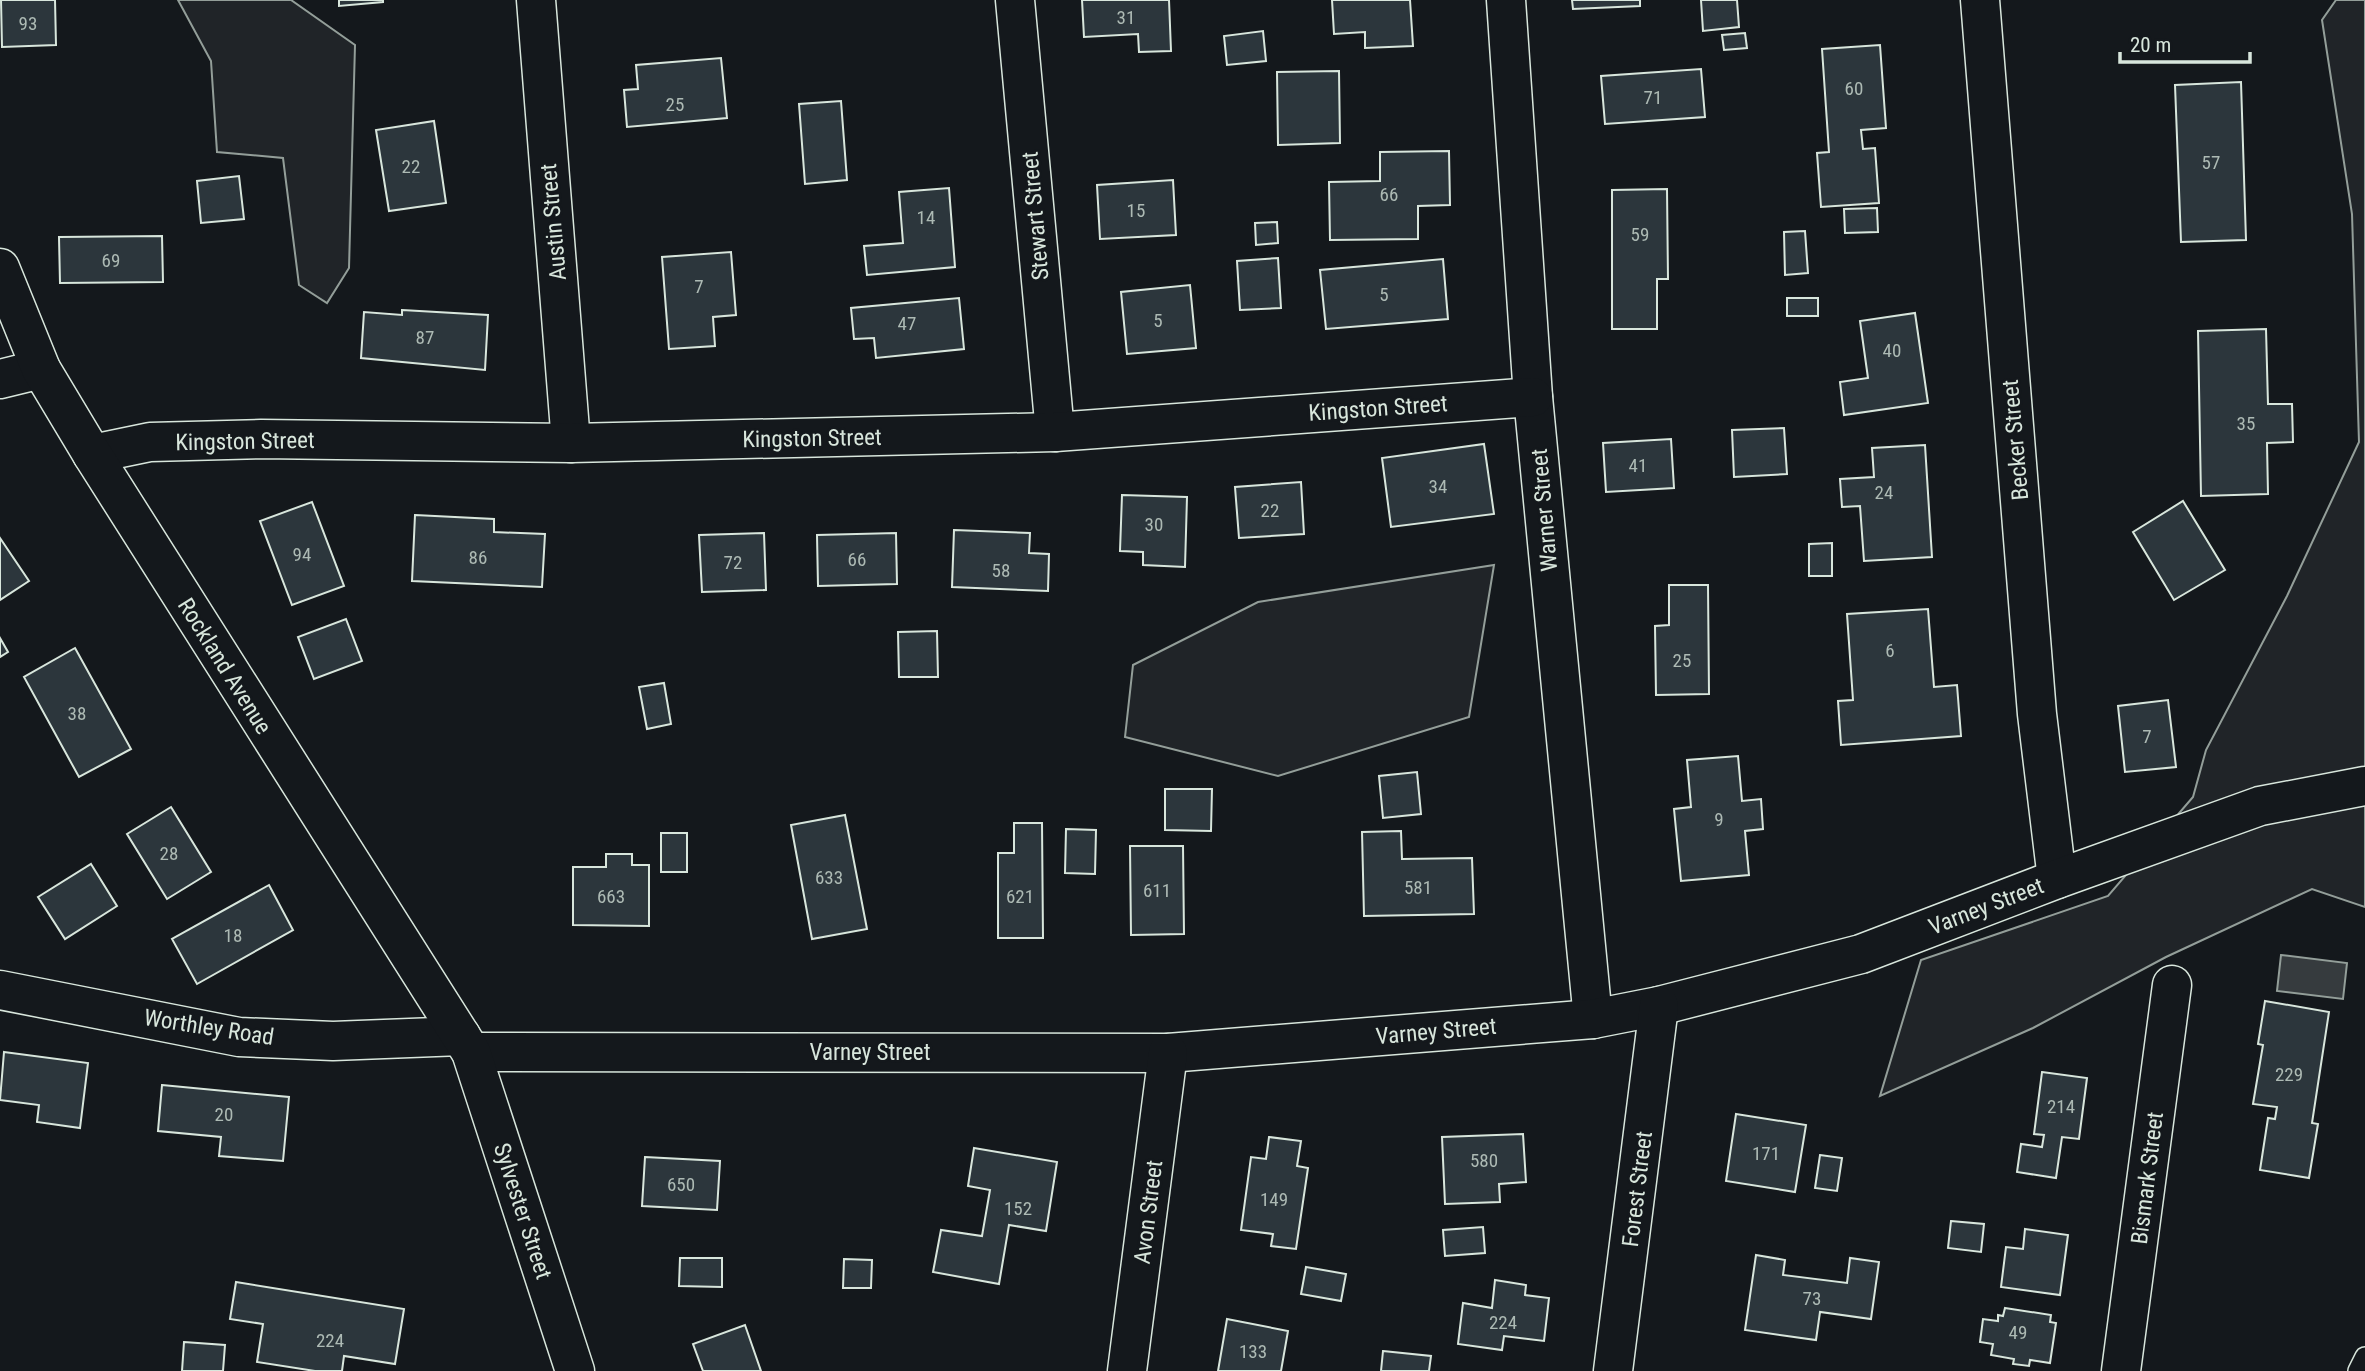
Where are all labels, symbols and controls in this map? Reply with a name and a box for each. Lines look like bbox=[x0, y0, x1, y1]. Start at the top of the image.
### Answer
house number: 31 bbox=[1117, 6, 1135, 29]
house number: 93 bbox=[19, 12, 37, 35]
scale bar bbox=[2120, 21, 2250, 65]
text: 20 m bbox=[2130, 33, 2171, 57]
house number: 60 bbox=[1845, 77, 1863, 100]
house number: 71 bbox=[1644, 86, 1662, 109]
house number: 25 bbox=[666, 93, 684, 116]
street label: Stewart Street bbox=[1016, 151, 1055, 281]
house number: 57 bbox=[2202, 151, 2220, 174]
house number: 22 bbox=[402, 155, 420, 178]
street label: Austin Street bbox=[535, 162, 572, 281]
house number: 66 bbox=[1380, 183, 1398, 206]
house number: 15 bbox=[1127, 199, 1145, 222]
house number: 14 bbox=[917, 206, 935, 229]
house number: 59 bbox=[1631, 223, 1649, 246]
house number: 69 bbox=[102, 249, 120, 272]
house number: 7 bbox=[694, 275, 704, 298]
house number: 5 bbox=[1379, 283, 1389, 306]
house number: 5 bbox=[1153, 309, 1163, 332]
house number: 47 bbox=[898, 312, 916, 335]
house number: 87 bbox=[416, 326, 434, 349]
house number: 40 bbox=[1883, 339, 1901, 362]
street label: Becker Street bbox=[1997, 378, 2034, 501]
street label: Kingston Street bbox=[1308, 390, 1448, 427]
house number: 35 bbox=[2237, 412, 2255, 435]
street label: Kingston Street bbox=[742, 424, 882, 453]
street label: Kingston Street bbox=[175, 427, 315, 456]
street label: Warner Street bbox=[1526, 447, 1563, 573]
house number: 41 bbox=[1629, 454, 1647, 477]
house number: 34 bbox=[1429, 475, 1447, 498]
house number: 24 bbox=[1875, 481, 1893, 504]
house number: 22 bbox=[1261, 499, 1279, 522]
house number: 30 bbox=[1145, 513, 1163, 536]
house number: 94 bbox=[293, 543, 311, 566]
house number: 86 bbox=[469, 546, 487, 569]
house number: 66 bbox=[848, 548, 866, 571]
house number: 72 bbox=[724, 551, 742, 574]
house number: 58 bbox=[992, 559, 1010, 582]
street label: Rockland Avenue bbox=[172, 593, 277, 739]
house number: 6 bbox=[1885, 639, 1895, 662]
house number: 25 bbox=[1673, 649, 1691, 672]
house number: 38 bbox=[68, 702, 86, 725]
house number: 7 bbox=[2142, 725, 2152, 748]
house number: 9 bbox=[1714, 808, 1724, 831]
house number: 28 bbox=[160, 842, 178, 865]
house number: 633 bbox=[815, 866, 843, 889]
street label: Varney Street bbox=[1925, 872, 2047, 941]
house number: 581 bbox=[1404, 876, 1432, 899]
house number: 611 bbox=[1143, 879, 1171, 902]
house number: 663 bbox=[597, 885, 625, 908]
house number: 621 bbox=[1006, 885, 1034, 908]
house number: 18 bbox=[224, 924, 242, 947]
street label: Worthley Road bbox=[142, 1004, 276, 1051]
street label: Varney Street bbox=[1375, 1013, 1497, 1050]
street label: Varney Street bbox=[810, 1039, 930, 1066]
house number: 229 bbox=[2275, 1063, 2303, 1086]
house number: 214 bbox=[2047, 1095, 2075, 1118]
house number: 20 bbox=[215, 1103, 233, 1126]
street label: Bismark Street bbox=[2126, 1110, 2169, 1246]
street label: Forest Street bbox=[1617, 1130, 1658, 1248]
street label: Sylvester Street bbox=[488, 1140, 557, 1283]
house number: 171 bbox=[1752, 1142, 1780, 1165]
house number: 580 bbox=[1470, 1149, 1498, 1172]
street label: Avon Street bbox=[1129, 1159, 1168, 1265]
house number: 650 bbox=[667, 1173, 695, 1196]
house number: 149 bbox=[1260, 1188, 1288, 1211]
house number: 152 bbox=[1004, 1197, 1032, 1220]
house number: 73 bbox=[1803, 1287, 1821, 1310]
house number: 224 bbox=[1489, 1311, 1517, 1334]
house number: 49 bbox=[2009, 1321, 2027, 1344]
house number: 224 bbox=[316, 1329, 344, 1352]
house number: 133 bbox=[1239, 1340, 1267, 1363]

